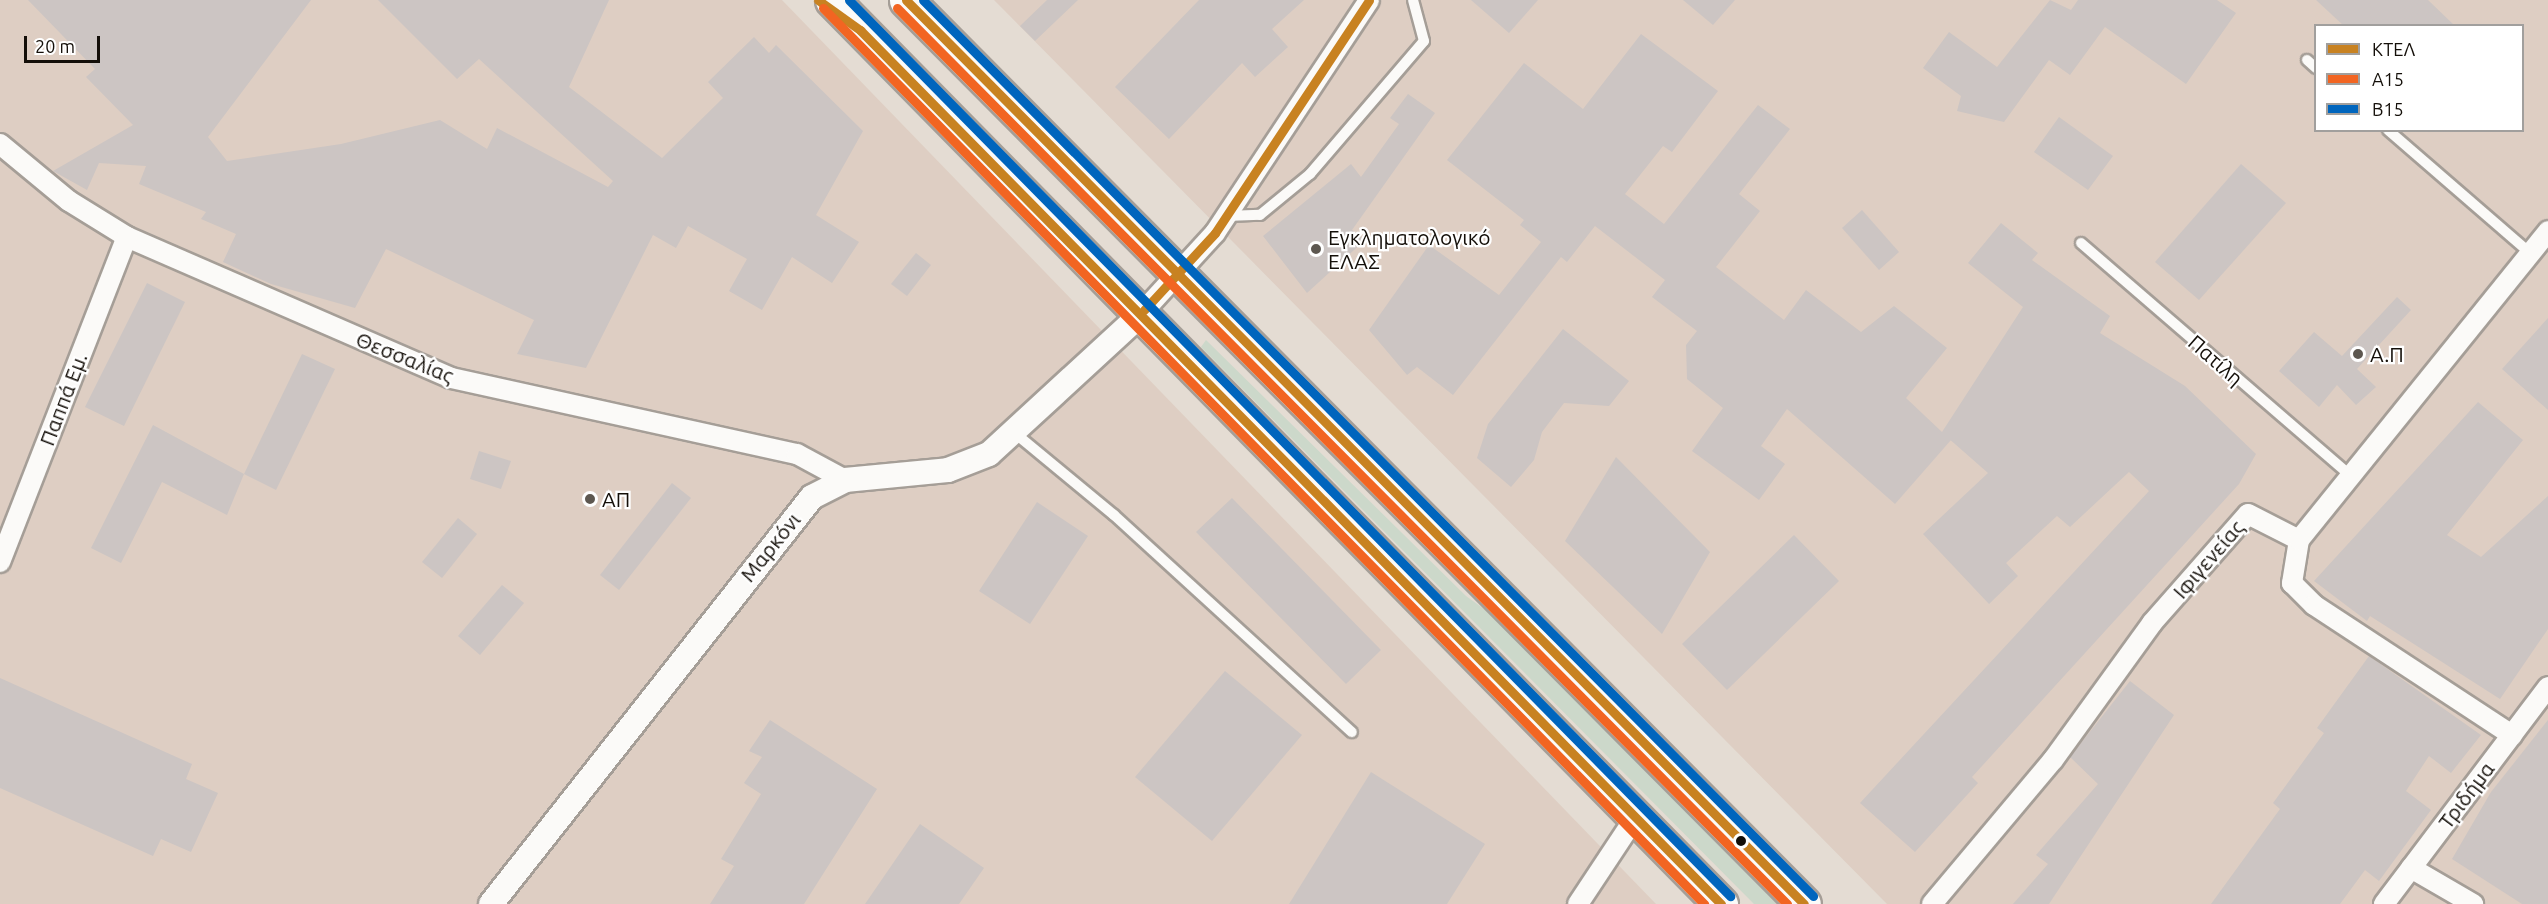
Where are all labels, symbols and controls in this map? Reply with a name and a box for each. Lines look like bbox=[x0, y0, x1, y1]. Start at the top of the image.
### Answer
scale bar bbox=[27, 24, 104, 62]
legend bbox=[2314, 24, 2524, 132]
text: 20 m bbox=[35, 36, 75, 56]
text: ΚΤΕΛ bbox=[2372, 39, 2415, 59]
text: Α15 bbox=[2372, 69, 2404, 89]
text: Β15 bbox=[2372, 99, 2404, 119]
place label: Εγκληματολογικό ΕΛΑΣ bbox=[1328, 224, 1490, 274]
marker: Εγκληματολογικό ΕΛΑΣ bbox=[1309, 242, 1323, 256]
street label: Θεσσαλίας bbox=[352, 326, 458, 388]
street label: Πατίλη bbox=[2183, 329, 2249, 391]
place label: Α.Π bbox=[2370, 341, 2404, 367]
marker: Α.Π bbox=[2351, 347, 2365, 361]
street label: Παππά Εμ. bbox=[34, 349, 92, 449]
place label: ΑΠ bbox=[602, 486, 630, 512]
marker: ΑΠ bbox=[583, 492, 597, 506]
street label: Μαρκόνι bbox=[735, 507, 805, 587]
street label: Ιφιγενείας bbox=[2167, 515, 2249, 603]
street label: Τριδήμα bbox=[2433, 757, 2499, 833]
unlabelled marker bbox=[1735, 835, 1747, 847]

